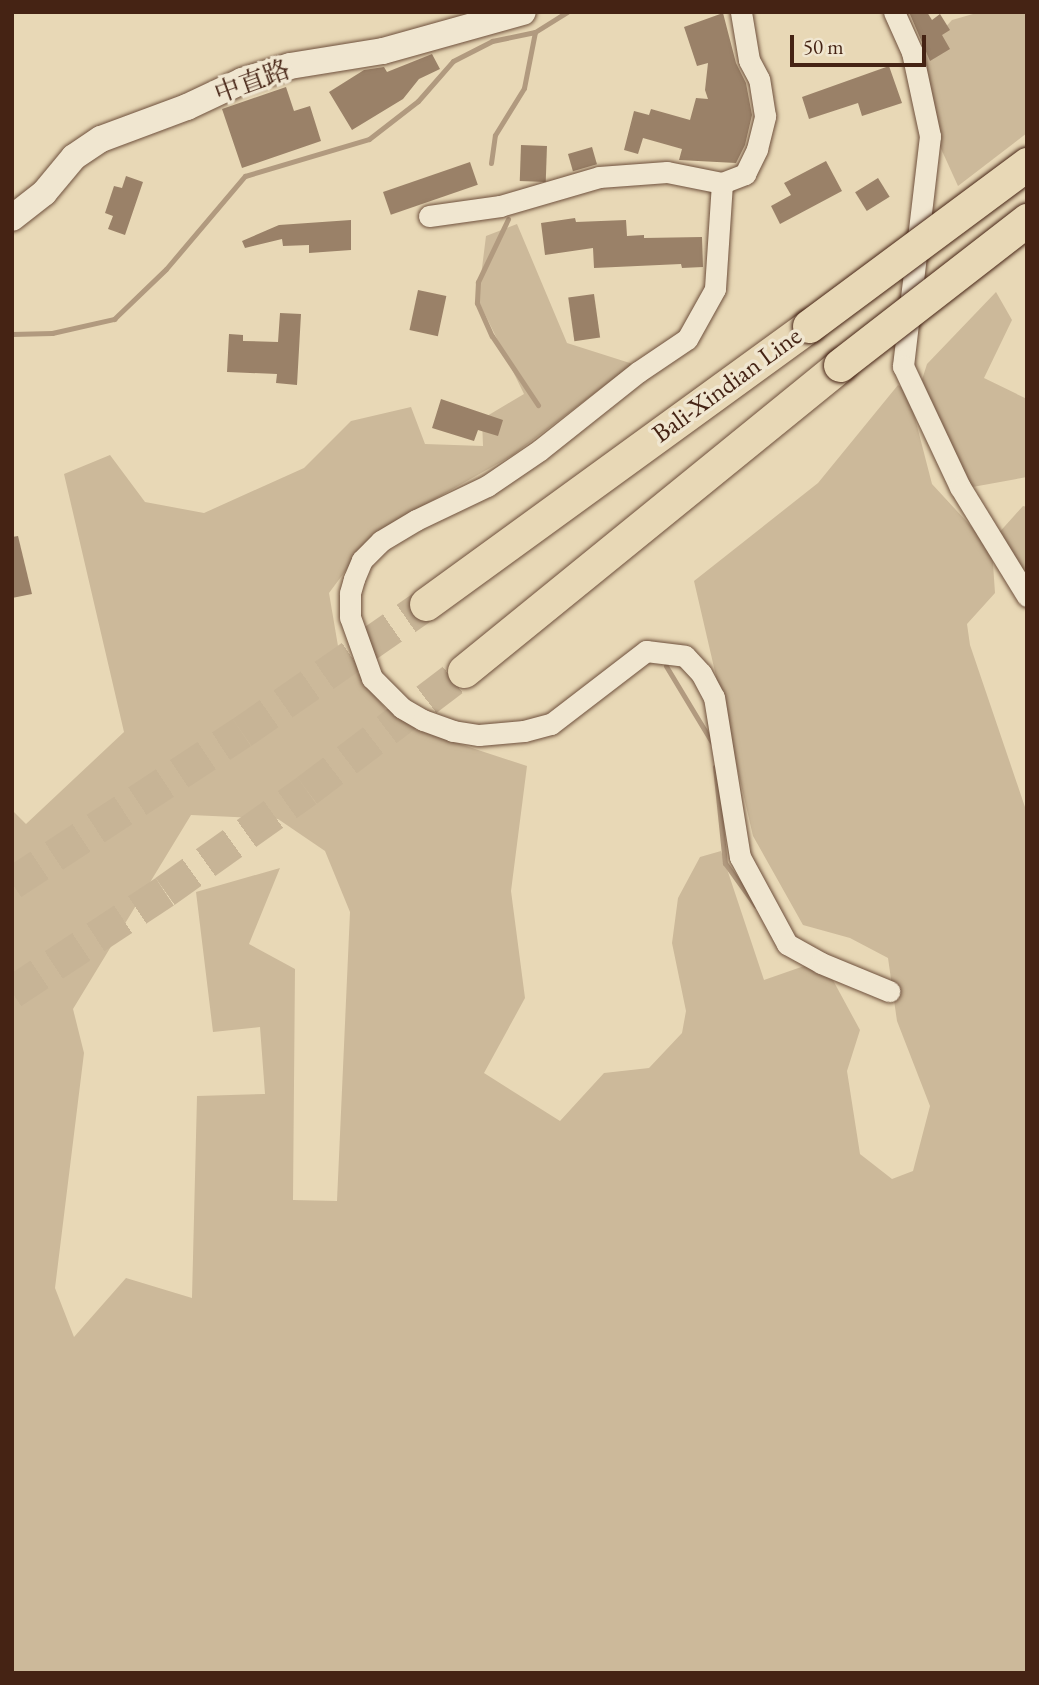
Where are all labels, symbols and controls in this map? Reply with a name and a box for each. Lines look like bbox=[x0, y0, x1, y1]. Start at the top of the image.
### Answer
scale bar bbox=[794, 21, 930, 65]
text: 50 m bbox=[803, 33, 844, 60]
street label: 中直路 bbox=[210, 54, 294, 110]
street label: Bali-Xindian Line bbox=[646, 320, 808, 450]

